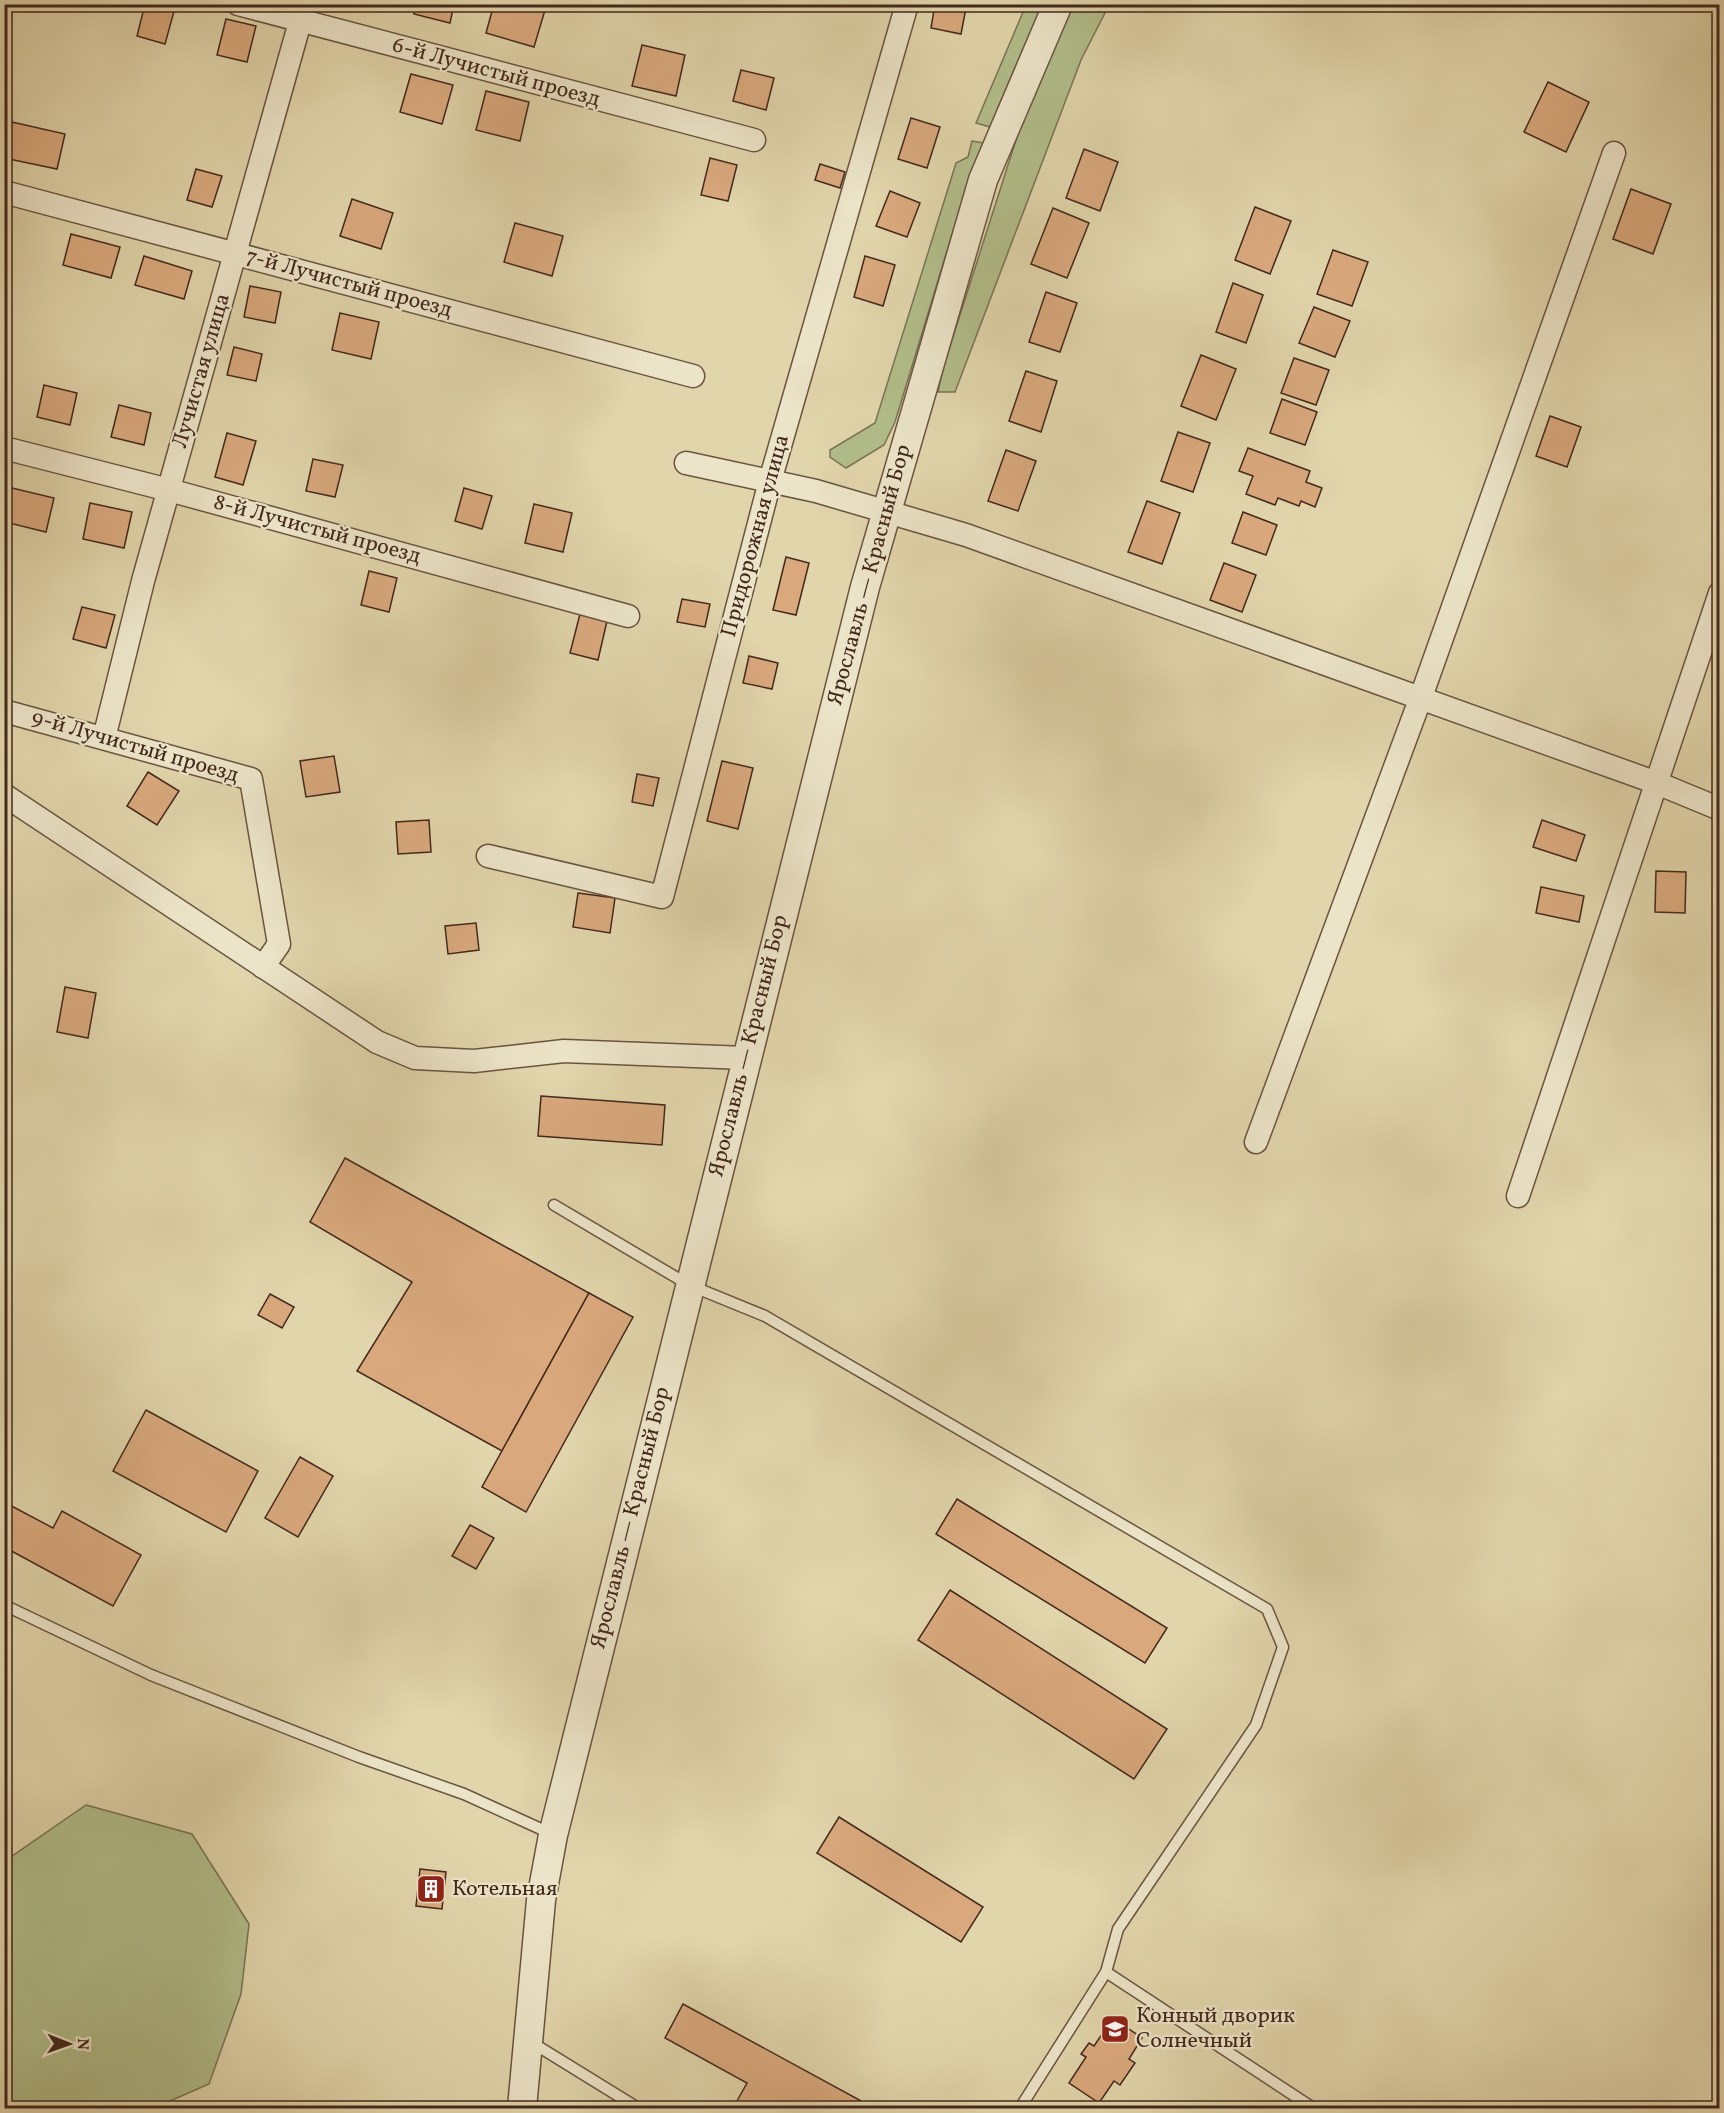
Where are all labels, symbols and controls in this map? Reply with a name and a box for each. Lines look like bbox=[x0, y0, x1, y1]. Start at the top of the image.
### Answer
street label: 6-й Лучистый проезд bbox=[389, 30, 604, 116]
street label: 7-й Лучистый проезд bbox=[243, 242, 456, 327]
street label: Лучистая улица bbox=[165, 290, 239, 452]
street label: Придорожная улица bbox=[714, 431, 798, 641]
street label: Ярославль — Красный Бор bbox=[820, 441, 920, 709]
street label: 8-й Лучистый проезд bbox=[210, 487, 425, 573]
street label: 9-й Лучистый проезд bbox=[28, 703, 243, 792]
street label: Ярославль — Красный Бор bbox=[701, 912, 797, 1180]
street label: Ярославль — Красный Бор bbox=[583, 1384, 679, 1652]
building icon: Котельная bbox=[415, 1873, 447, 1905]
place label: Котельная bbox=[452, 1874, 558, 1905]
place label: Конный дворик Солнечный bbox=[1136, 2001, 1295, 2057]
school or university icon: Конный дворик Солнечный bbox=[1099, 2013, 1131, 2045]
north arrow bbox=[39, 2014, 99, 2074]
text: N bbox=[71, 2038, 93, 2051]

